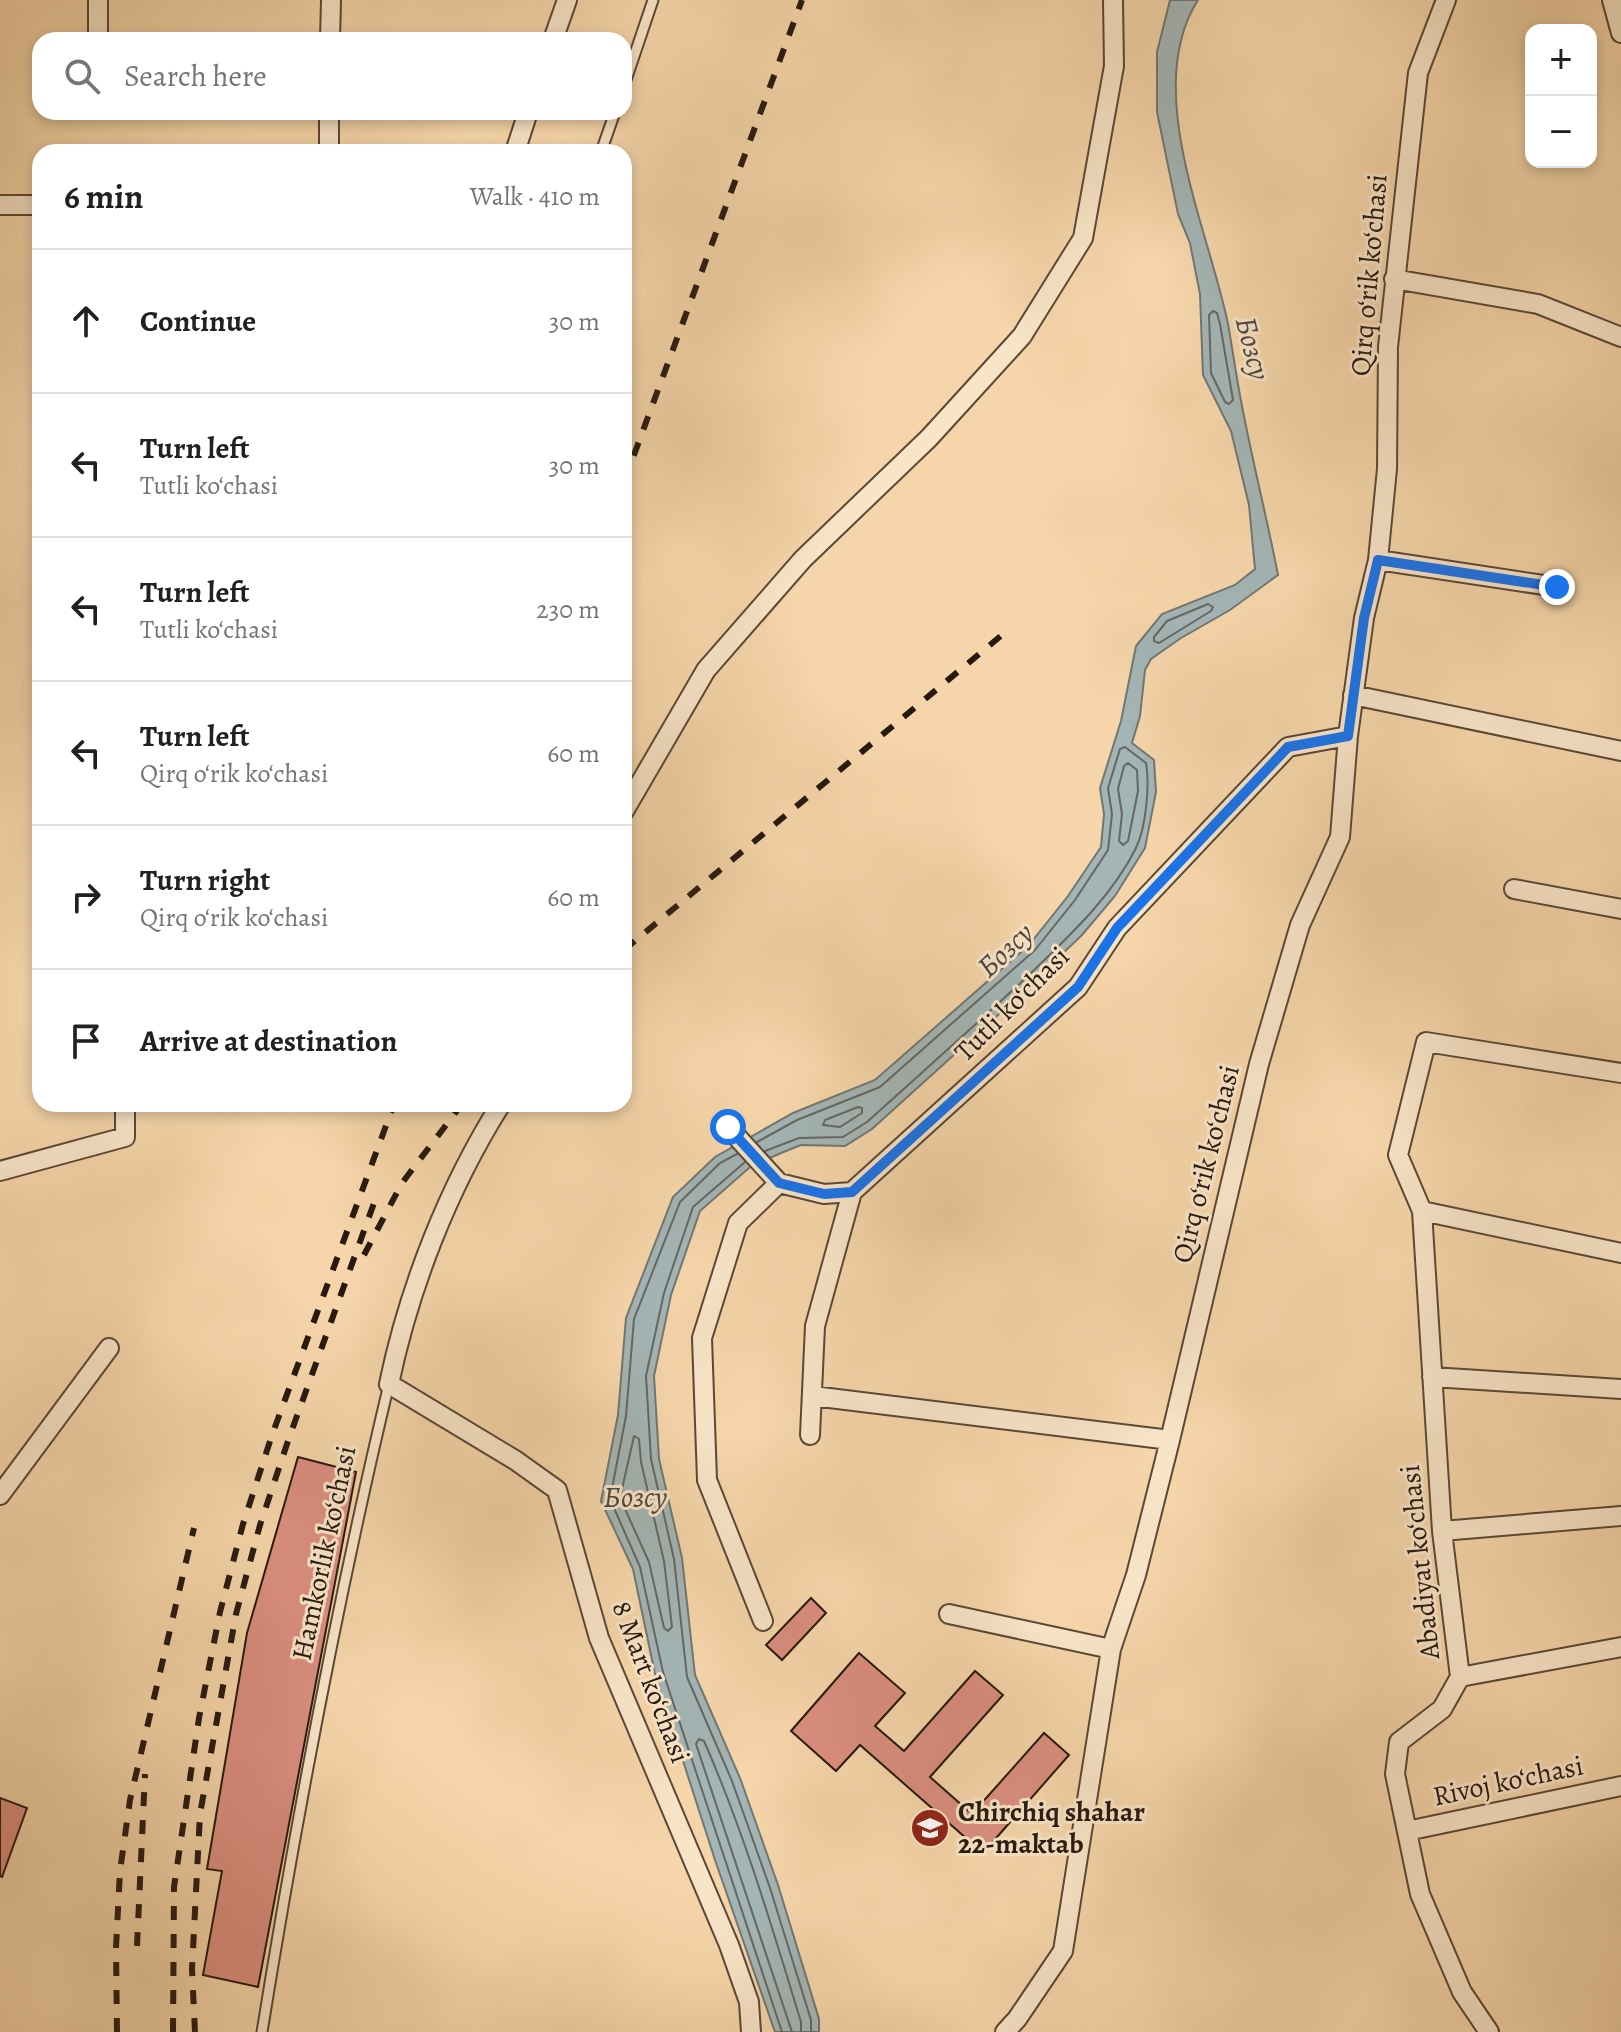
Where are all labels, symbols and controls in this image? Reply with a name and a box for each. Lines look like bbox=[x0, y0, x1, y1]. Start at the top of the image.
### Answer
map controls bbox=[1525, 24, 1597, 168]
button: + bbox=[1525, 24, 1597, 96]
search box bbox=[32, 32, 632, 120]
icon: search bbox=[60, 54, 104, 98]
text: Search here bbox=[124, 56, 267, 96]
button: − bbox=[1525, 96, 1597, 168]
street label: Qirq o‘rik ko‘chasi bbox=[1341, 172, 1397, 378]
text: 6 min bbox=[64, 173, 143, 220]
text: Walk · 410 m bbox=[470, 179, 600, 214]
icon: ahead bbox=[64, 299, 108, 343]
text: Continue bbox=[140, 301, 256, 341]
text: 30 m bbox=[549, 304, 600, 339]
water label: Бозсу bbox=[1226, 312, 1280, 385]
text: Turn left bbox=[140, 428, 249, 468]
icon: left bbox=[64, 443, 108, 487]
text: 30 m bbox=[549, 448, 600, 483]
text: Tutli ko‘chasi bbox=[140, 468, 278, 503]
route end bbox=[1539, 569, 1575, 605]
text: Turn left bbox=[140, 572, 249, 612]
icon: left bbox=[64, 587, 108, 631]
text: 230 m bbox=[536, 592, 600, 627]
text: Tutli ko‘chasi bbox=[140, 612, 278, 647]
text: Turn left bbox=[140, 716, 249, 756]
icon: left bbox=[64, 731, 108, 775]
text: 60 m bbox=[547, 736, 600, 771]
text: Qirq o‘rik ko‘chasi bbox=[140, 756, 328, 791]
text: Turn right bbox=[140, 860, 270, 900]
icon: right bbox=[64, 875, 108, 919]
text: 60 m bbox=[547, 880, 600, 915]
text: Qirq o‘rik ko‘chasi bbox=[140, 900, 328, 935]
water label: Бозсу bbox=[968, 913, 1043, 986]
street label: Tutli ko‘chasi bbox=[946, 938, 1078, 1070]
icon: arrive bbox=[64, 1019, 108, 1063]
text: Arrive at destination bbox=[140, 1021, 397, 1061]
street label: Qirq o‘rik ko‘chasi bbox=[1163, 1061, 1249, 1267]
route start bbox=[710, 1109, 746, 1145]
street label: Hamkorlik ko‘chasi bbox=[283, 1442, 365, 1664]
street label: Abadiyat ko‘chasi bbox=[1391, 1463, 1449, 1662]
water label: Бозсу bbox=[603, 1477, 668, 1517]
street label: 8 Mart ko‘chasi bbox=[603, 1596, 699, 1768]
street label: Rivoj ko‘chasi bbox=[1429, 1747, 1587, 1815]
place label: Chirchiq shahar 22-maktab bbox=[958, 1793, 1146, 1863]
school or university icon: Chirchiq shahar 22-maktab bbox=[909, 1807, 951, 1849]

